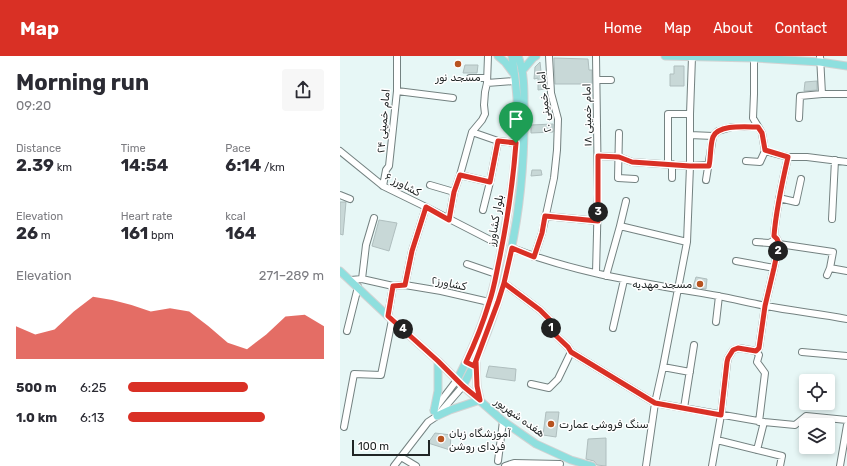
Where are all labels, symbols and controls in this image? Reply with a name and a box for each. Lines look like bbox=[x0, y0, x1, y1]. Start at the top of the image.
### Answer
text: Map bbox=[20, 17, 59, 40]
text: Home bbox=[604, 20, 642, 37]
text: Map bbox=[664, 20, 691, 37]
text: About bbox=[713, 20, 753, 37]
text: Contact bbox=[775, 20, 827, 37]
marker: مسجد نور bbox=[453, 59, 463, 69]
text: Morning run bbox=[16, 69, 149, 96]
button: share bbox=[282, 69, 324, 111]
street label: امام خمینی ۲۰ bbox=[535, 70, 555, 133]
place label: مسجد نور bbox=[434, 71, 481, 85]
street label: امام خمینی ۱۸ bbox=[580, 83, 596, 147]
street label: امام خمینی ۲۴ bbox=[374, 88, 394, 154]
text: 09:20 bbox=[16, 98, 51, 113]
pin bbox=[499, 102, 533, 143]
icon: arrive bbox=[505, 108, 527, 130]
text: Distance bbox=[16, 142, 61, 155]
text: Time bbox=[121, 142, 146, 155]
text: Pace bbox=[225, 142, 251, 155]
text: 2.39 bbox=[16, 155, 54, 175]
text: 14:54 bbox=[121, 155, 168, 175]
text: 6:14 bbox=[225, 155, 261, 175]
text: km bbox=[54, 161, 72, 174]
text: /km bbox=[261, 161, 285, 174]
street label: کشاورز ۶ bbox=[382, 170, 423, 200]
street label: بلوار کشاورز bbox=[484, 194, 507, 248]
pin: 3 bbox=[588, 202, 608, 222]
text: 3 bbox=[594, 205, 602, 218]
text: Elevation bbox=[16, 210, 63, 223]
text: Heart rate bbox=[121, 210, 173, 223]
text: kcal bbox=[225, 210, 246, 223]
text: 26 bbox=[16, 223, 38, 243]
text: 161 bbox=[121, 223, 148, 243]
text: 164 bbox=[225, 223, 256, 243]
text: m bbox=[38, 229, 51, 242]
text: bpm bbox=[148, 229, 174, 242]
pin: 2 bbox=[768, 241, 788, 261]
text: 2 bbox=[774, 244, 782, 257]
text: Elevation bbox=[16, 268, 72, 283]
text: 271–289 m bbox=[259, 268, 324, 283]
street label: کشاورز۲ bbox=[430, 273, 468, 295]
place label: مسجد مهدیه bbox=[632, 278, 692, 291]
marker: مسجد مهدیه bbox=[695, 279, 705, 289]
pin: 1 bbox=[541, 318, 561, 338]
pin: 4 bbox=[393, 319, 413, 339]
text: 1 bbox=[548, 321, 554, 334]
text: 4 bbox=[399, 322, 407, 335]
map controls bbox=[799, 374, 835, 454]
button: locate bbox=[799, 374, 835, 410]
text: 500 m bbox=[16, 380, 57, 395]
text: 6:25 bbox=[80, 380, 107, 395]
street label: هفده شهریور bbox=[491, 394, 547, 441]
text: 1.0 km bbox=[16, 410, 57, 425]
text: 6:13 bbox=[80, 410, 105, 425]
place label: سنگ فروشی عمارت bbox=[559, 418, 649, 432]
button: layers bbox=[799, 418, 835, 454]
marker: سنگ فروشی عمارت bbox=[546, 419, 556, 429]
place label: آموزشگاه زبان فردای روشن bbox=[449, 427, 512, 454]
marker: آموزشگاه زبان فردای روشن bbox=[436, 434, 446, 444]
scale bar bbox=[352, 438, 430, 457]
text: 100 m bbox=[358, 440, 389, 453]

